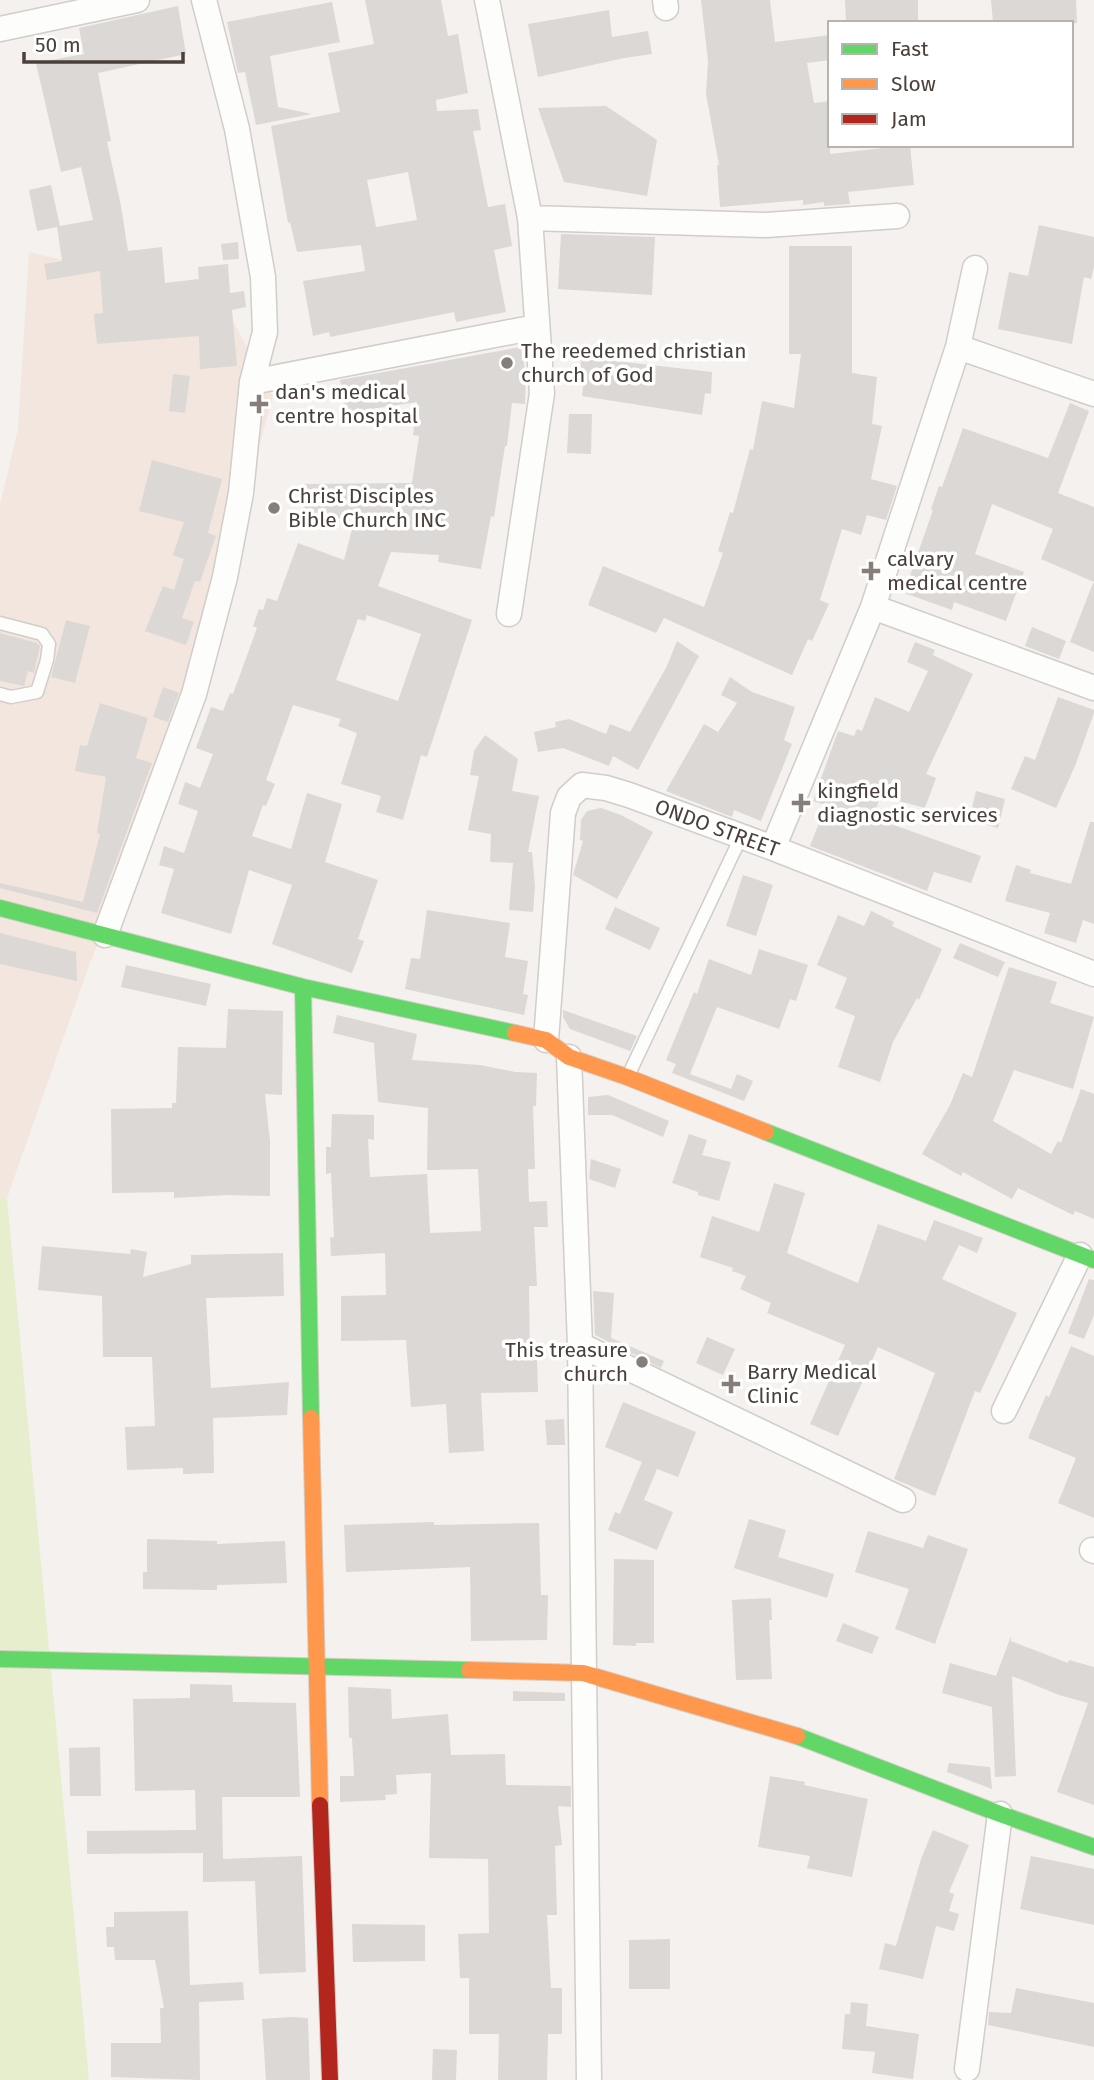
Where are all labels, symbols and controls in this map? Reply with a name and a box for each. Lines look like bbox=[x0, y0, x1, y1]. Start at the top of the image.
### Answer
scale bar bbox=[24, 21, 184, 65]
legend bbox=[828, 21, 1073, 147]
text: 50 m bbox=[35, 32, 81, 58]
text: Fast bbox=[891, 36, 929, 62]
text: Slow bbox=[891, 71, 936, 97]
text: Jam bbox=[891, 106, 927, 132]
place label: The reedemed christian church of God bbox=[521, 338, 747, 388]
marker: The reedemed christian church of God bbox=[499, 355, 515, 371]
place label: dan's medical centre hospital bbox=[275, 379, 418, 429]
marker: dan's medical centre hospital bbox=[249, 394, 269, 414]
place label: Christ Disciples Bible Church INC bbox=[288, 483, 446, 533]
marker: Christ Disciples Bible Church INC bbox=[266, 500, 282, 516]
place label: calvary medical centre bbox=[887, 546, 1028, 596]
marker: calvary medical centre bbox=[861, 561, 881, 581]
place label: kingfield diagnostic services bbox=[817, 778, 998, 828]
street label: ONDO STREET bbox=[651, 793, 783, 863]
marker: kingfield diagnostic services bbox=[791, 793, 811, 813]
place label: This treasure church bbox=[505, 1337, 628, 1387]
marker: This treasure church bbox=[634, 1354, 650, 1370]
place label: Barry Medical Clinic bbox=[747, 1359, 877, 1409]
marker: Barry Medical Clinic bbox=[721, 1374, 741, 1394]

